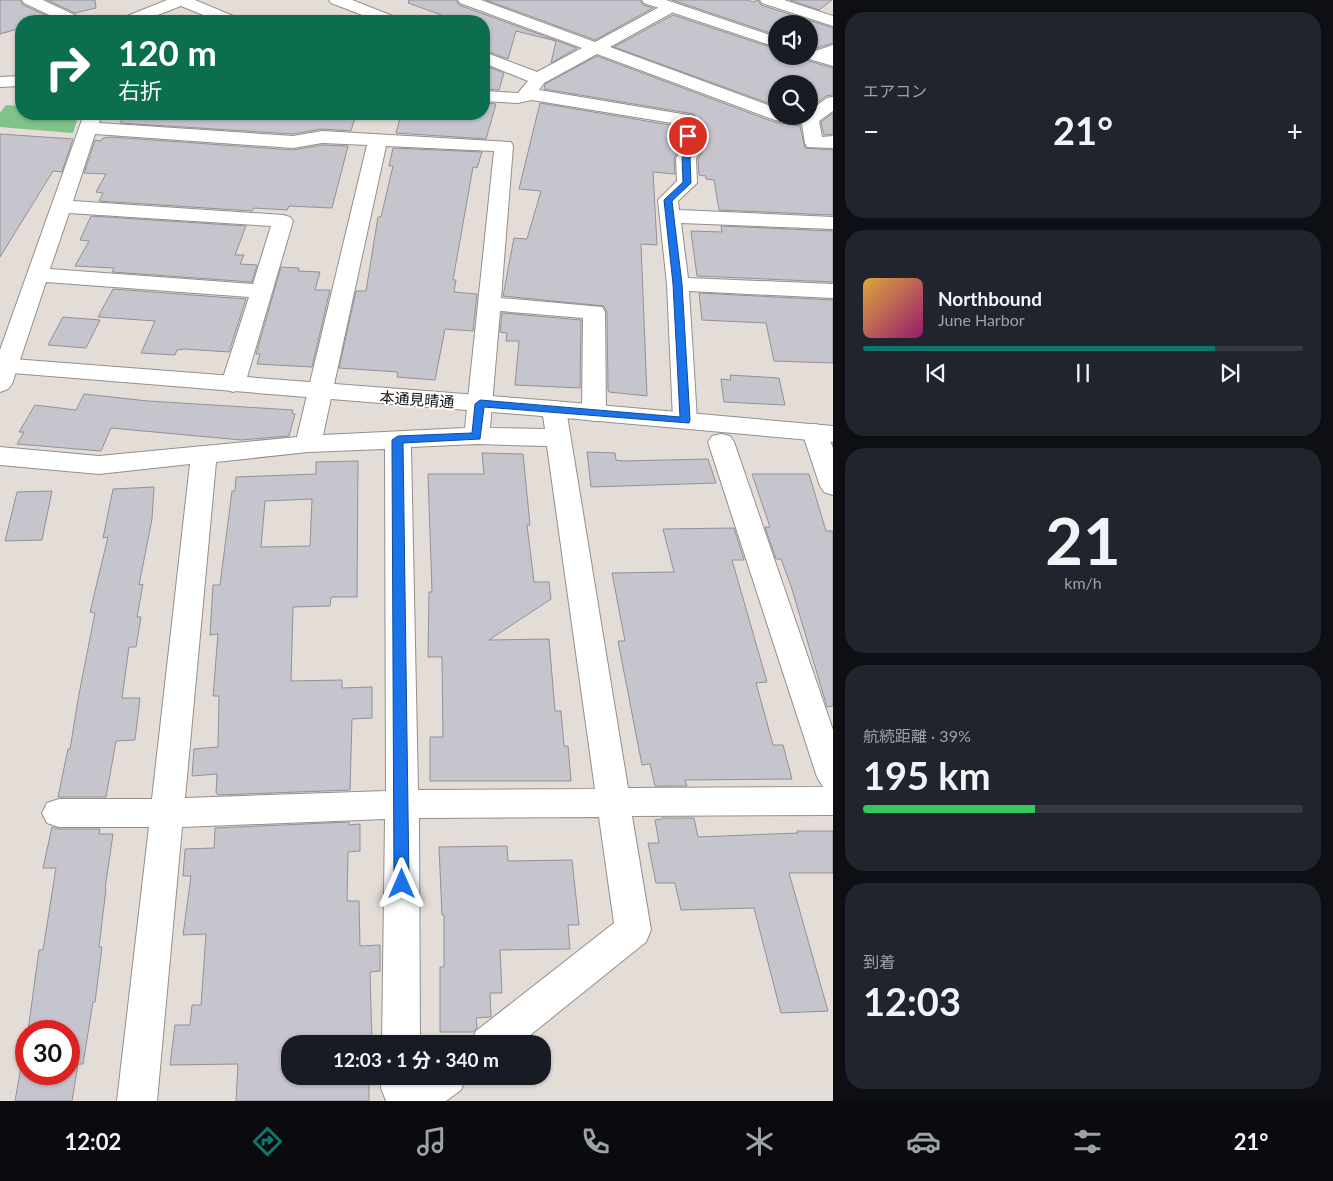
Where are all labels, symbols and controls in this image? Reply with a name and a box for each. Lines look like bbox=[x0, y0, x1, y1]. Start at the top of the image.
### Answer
map controls bbox=[768, 15, 818, 125]
button: sound bbox=[768, 15, 818, 65]
text: 120 m bbox=[118, 31, 217, 73]
icon: right bbox=[35, 35, 100, 100]
button: search bbox=[768, 75, 818, 125]
text: 右折 bbox=[118, 77, 162, 104]
text: エアコン bbox=[863, 81, 927, 100]
text: 21° bbox=[1053, 107, 1113, 153]
text: − bbox=[863, 114, 879, 148]
text: + bbox=[1287, 114, 1303, 148]
pin bbox=[667, 115, 709, 157]
icon: arrive bbox=[674, 122, 702, 150]
text: Northbound bbox=[938, 287, 1042, 310]
text: June Harbor bbox=[938, 310, 1025, 329]
icon: previous bbox=[922, 359, 950, 387]
icon: pause bbox=[1069, 359, 1097, 387]
icon: next bbox=[1216, 359, 1244, 387]
street label: 本通見晴通 bbox=[379, 387, 455, 411]
text: 21 bbox=[1045, 501, 1121, 579]
text: km/h bbox=[1064, 573, 1102, 592]
text: 航続距離 · 39% bbox=[863, 726, 971, 745]
text: 195 km bbox=[863, 752, 991, 798]
position arrow bbox=[375, 857, 427, 909]
text: 到着 bbox=[863, 952, 895, 971]
text: 12:03 bbox=[863, 978, 961, 1024]
speed limit sign: 30 bbox=[15, 1020, 80, 1085]
text: 12:03 · 1 分 · 340 m bbox=[333, 1048, 499, 1071]
icon: directions bbox=[250, 1124, 285, 1159]
icon: music bbox=[414, 1124, 449, 1159]
icon: phone bbox=[578, 1124, 613, 1159]
icon: climate bbox=[742, 1124, 777, 1159]
icon: car bbox=[906, 1124, 941, 1159]
icon: filters bbox=[1070, 1124, 1105, 1159]
text: 12:02 bbox=[64, 1128, 121, 1155]
text: 21° bbox=[1234, 1128, 1268, 1155]

